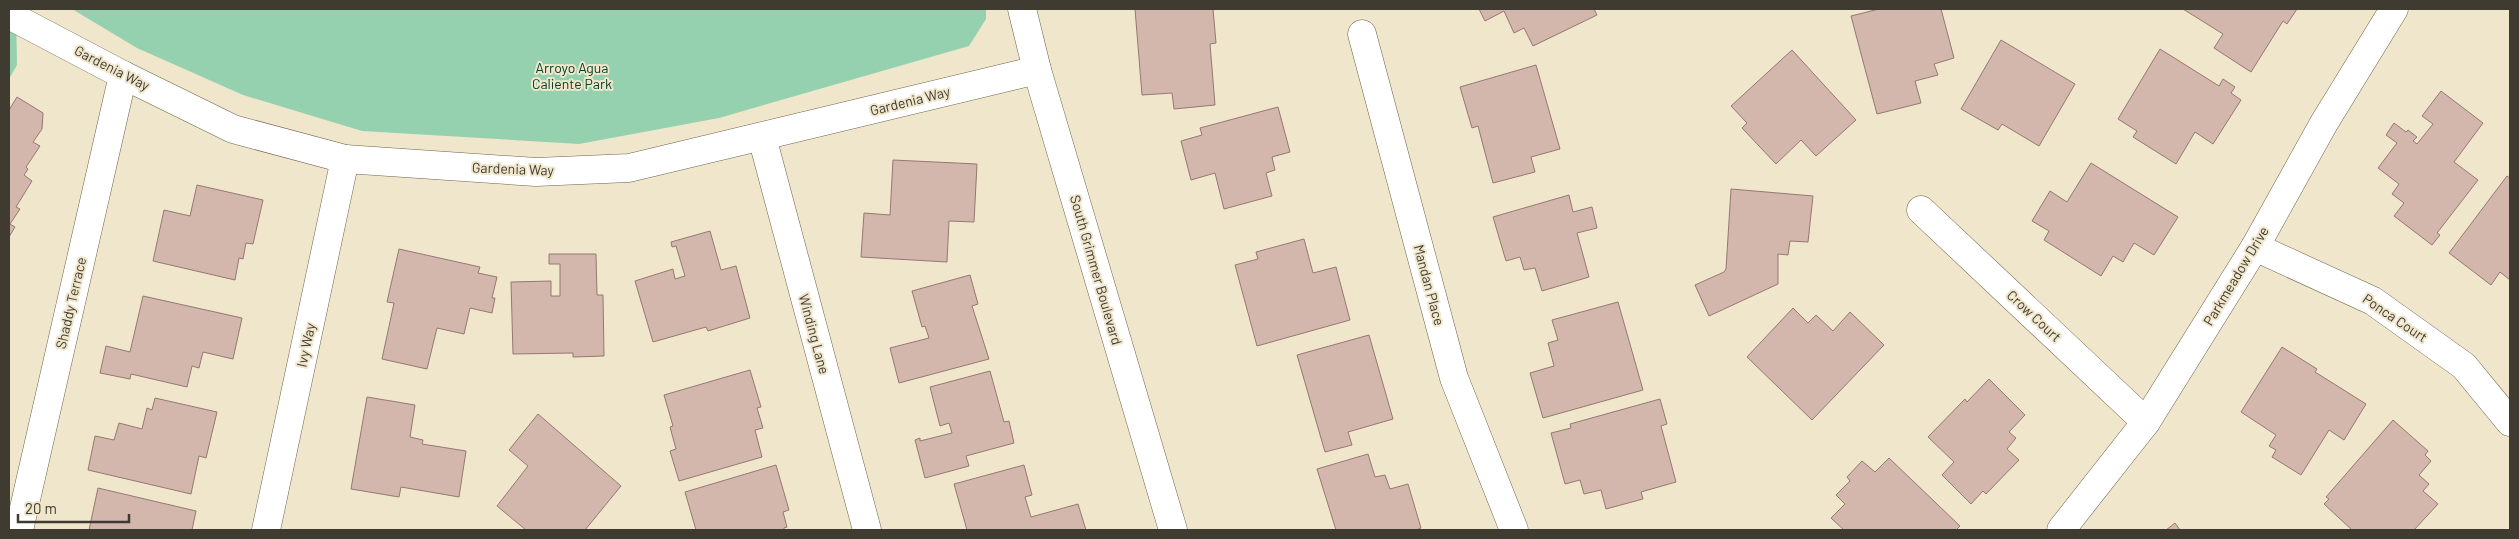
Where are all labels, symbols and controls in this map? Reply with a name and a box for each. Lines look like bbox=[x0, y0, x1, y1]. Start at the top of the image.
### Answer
street label: Gardenia Way bbox=[72, 41, 153, 94]
park label: Arroyo Agua Caliente Park bbox=[532, 59, 612, 92]
street label: Gardenia Way bbox=[868, 82, 952, 119]
street label: Gardenia Way bbox=[472, 159, 555, 178]
street label: South Grimmer Boulevard bbox=[1067, 193, 1126, 347]
street label: Parkmeadow Drive bbox=[2199, 223, 2272, 328]
street label: Mandan Place bbox=[1411, 243, 1448, 327]
street label: Shaddy Terrace bbox=[52, 255, 89, 351]
street label: Crow Court bbox=[2004, 286, 2065, 345]
street label: Ponca Court bbox=[2360, 290, 2431, 345]
street label: Winding Lane bbox=[796, 292, 833, 376]
street label: Ivy Way bbox=[293, 321, 319, 369]
scale bar bbox=[18, 492, 129, 524]
text: 20 m bbox=[25, 499, 57, 517]

